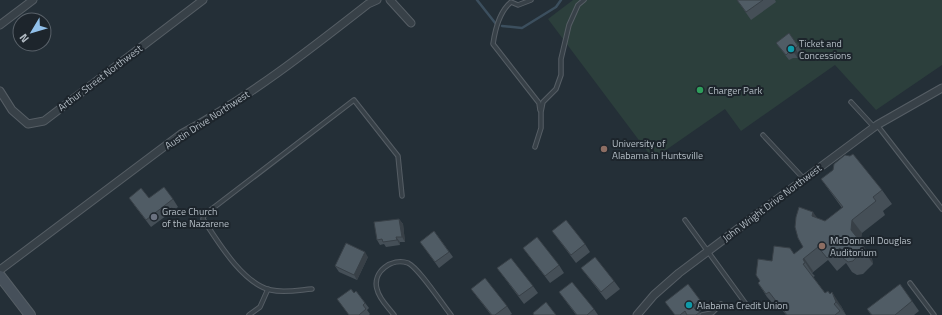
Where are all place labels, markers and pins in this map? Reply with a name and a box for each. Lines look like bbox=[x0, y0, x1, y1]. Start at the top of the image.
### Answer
place label: Ticket and Concessions bbox=[799, 36, 851, 63]
marker: Ticket and Concessions bbox=[786, 44, 796, 54]
place label: Charger Park bbox=[708, 83, 762, 98]
marker: Charger Park bbox=[695, 85, 705, 95]
place label: University of Alabama in Huntsville bbox=[612, 136, 703, 163]
marker: University of Alabama in Huntsville bbox=[599, 144, 609, 154]
place label: Grace Church of the Nazarene bbox=[162, 204, 229, 231]
marker: Grace Church of the Nazarene bbox=[149, 212, 159, 222]
place label: McDonnell Douglas Auditorium bbox=[830, 233, 912, 260]
marker: McDonnell Douglas Auditorium bbox=[817, 241, 827, 251]
place label: Alabama Credit Union bbox=[697, 298, 788, 313]
marker: Alabama Credit Union bbox=[684, 300, 694, 310]

